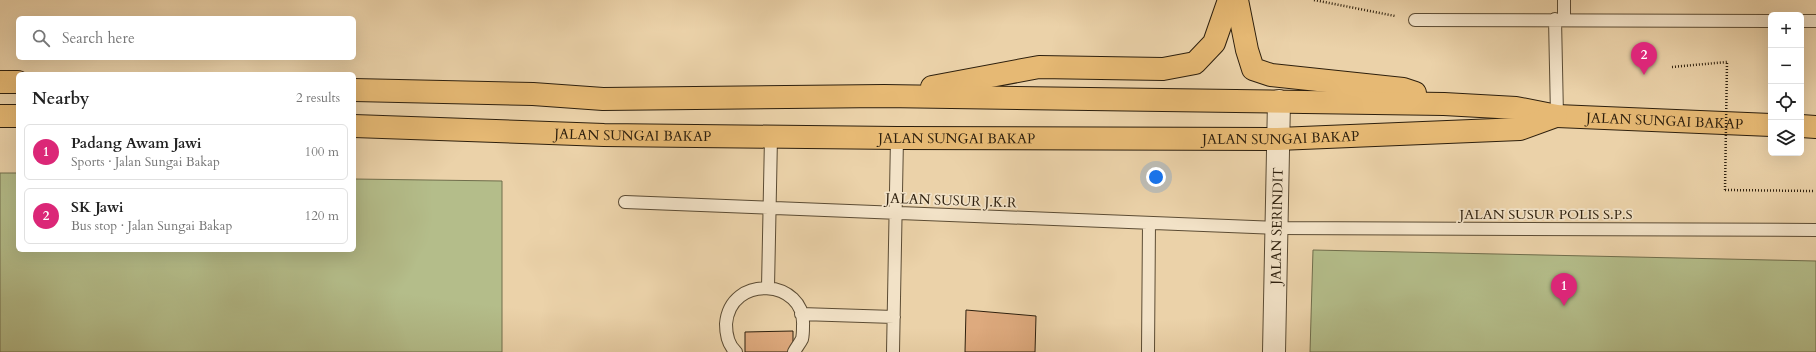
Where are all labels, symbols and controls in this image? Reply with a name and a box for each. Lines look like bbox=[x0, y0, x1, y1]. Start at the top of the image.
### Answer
map controls bbox=[1768, 12, 1804, 156]
button: + bbox=[1768, 12, 1804, 48]
search box bbox=[16, 16, 356, 60]
icon: search bbox=[30, 27, 52, 49]
text: Search here bbox=[62, 28, 135, 48]
pin: 2 bbox=[1631, 42, 1657, 75]
button: − bbox=[1768, 48, 1804, 84]
button: locate bbox=[1768, 84, 1804, 120]
text: Nearby bbox=[32, 87, 89, 110]
text: 2 results bbox=[296, 89, 340, 107]
street label: JALAN SUNGAI BAKAP bbox=[1584, 108, 1744, 134]
button: layers bbox=[1768, 120, 1804, 156]
street label: JALAN SUNGAI BAKAP bbox=[552, 124, 711, 146]
street label: JALAN SUNGAI BAKAP bbox=[1200, 127, 1360, 149]
street label: JALAN SUNGAI BAKAP bbox=[876, 129, 1035, 148]
text: Padang Awam Jawi bbox=[71, 133, 202, 153]
text: 1 bbox=[43, 143, 49, 161]
text: 100 m bbox=[305, 143, 339, 161]
text: Sports · Jalan Sungai Bakap bbox=[71, 153, 220, 171]
your location bbox=[1146, 167, 1166, 187]
street label: JALAN SERINDIT bbox=[1266, 167, 1288, 287]
street label: JALAN SUSUR J.K.R bbox=[883, 189, 1017, 212]
text: SK Jawi bbox=[71, 197, 124, 217]
street label: JALAN SUSUR POLIS S.P.S bbox=[1458, 205, 1633, 224]
text: 2 bbox=[43, 207, 49, 225]
text: 120 m bbox=[305, 207, 339, 225]
text: Bus stop · Jalan Sungai Bakap bbox=[71, 217, 232, 235]
pin: 1 bbox=[1551, 273, 1577, 306]

